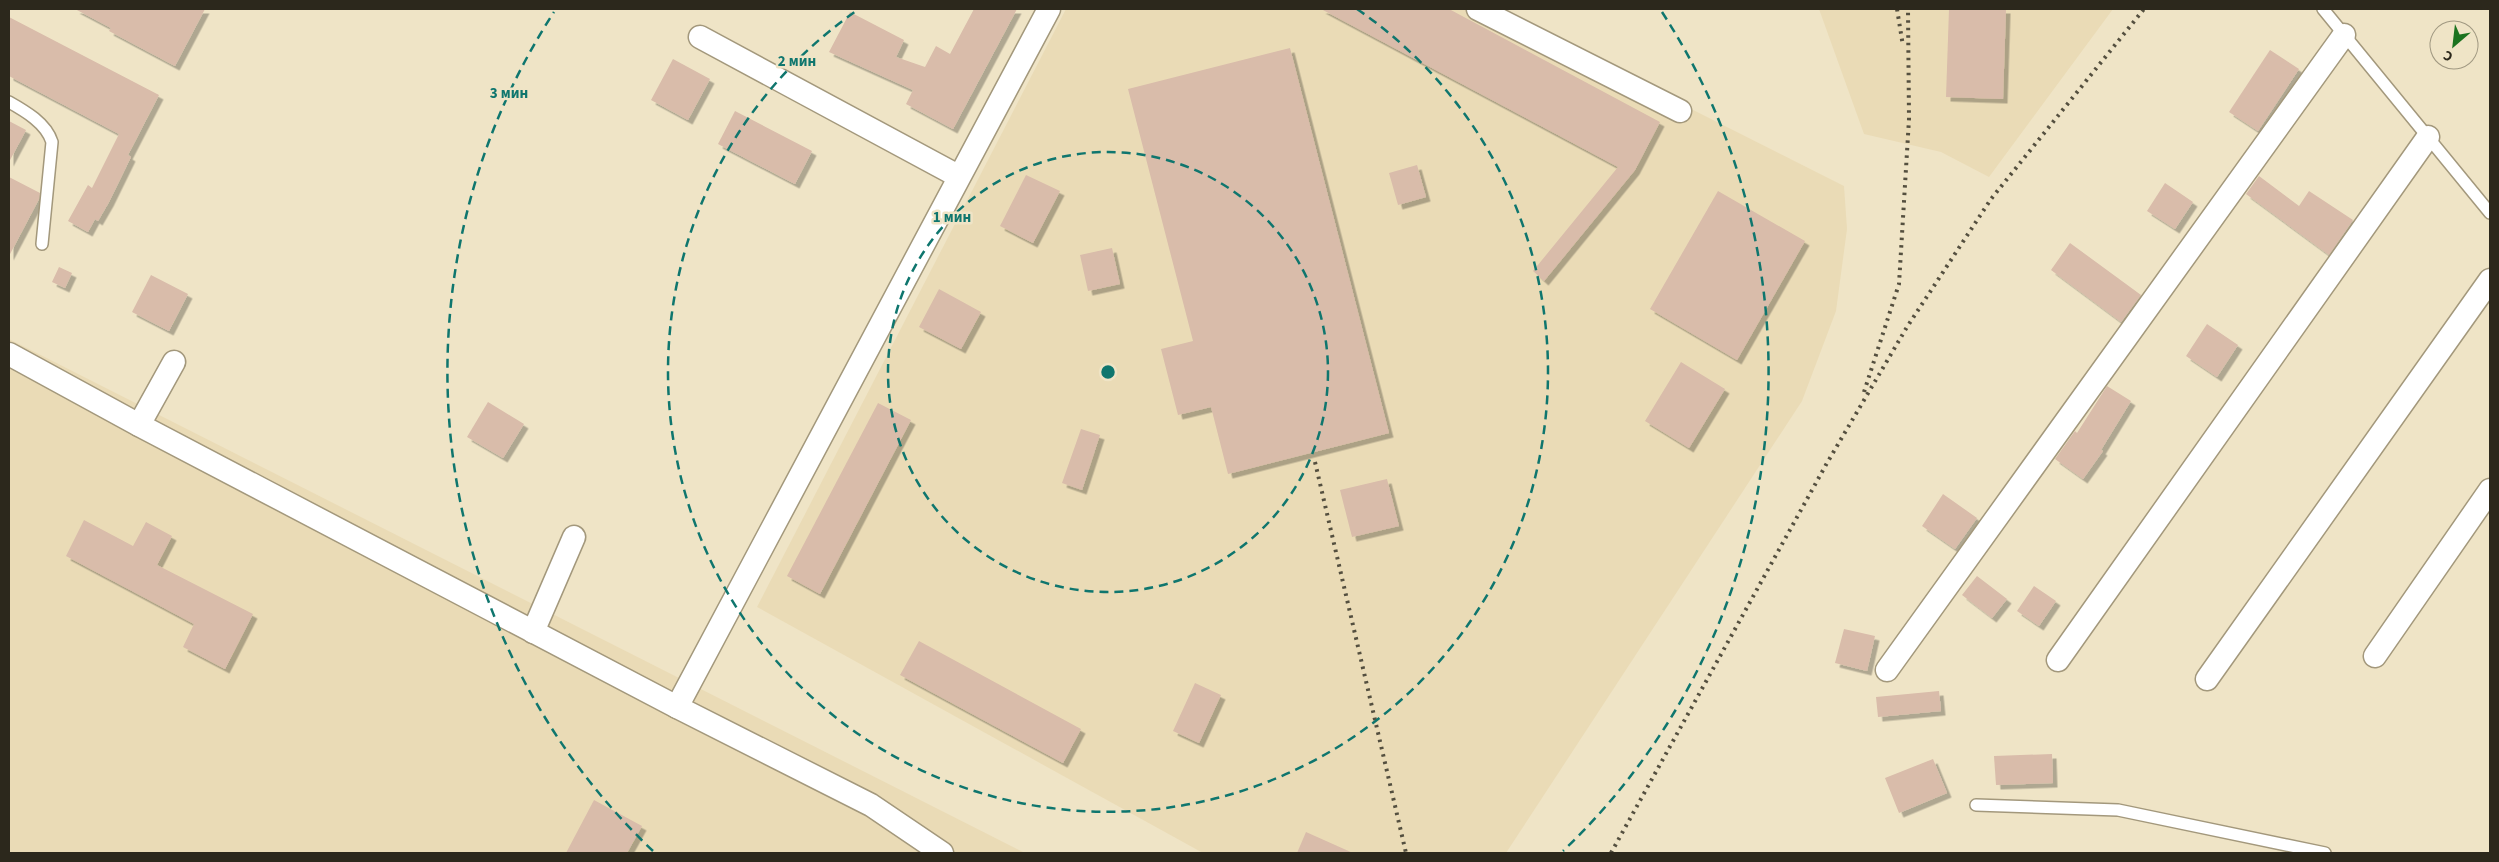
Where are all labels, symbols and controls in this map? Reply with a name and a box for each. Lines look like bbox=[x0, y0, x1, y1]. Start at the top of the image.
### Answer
north arrow bbox=[2429, 20, 2479, 70]
text: С bbox=[2440, 45, 2457, 66]
text: 2 мин bbox=[778, 51, 816, 72]
text: 3 мин bbox=[490, 83, 528, 104]
text: 1 мин bbox=[933, 207, 971, 228]
centre of rings bbox=[1099, 363, 1117, 381]

